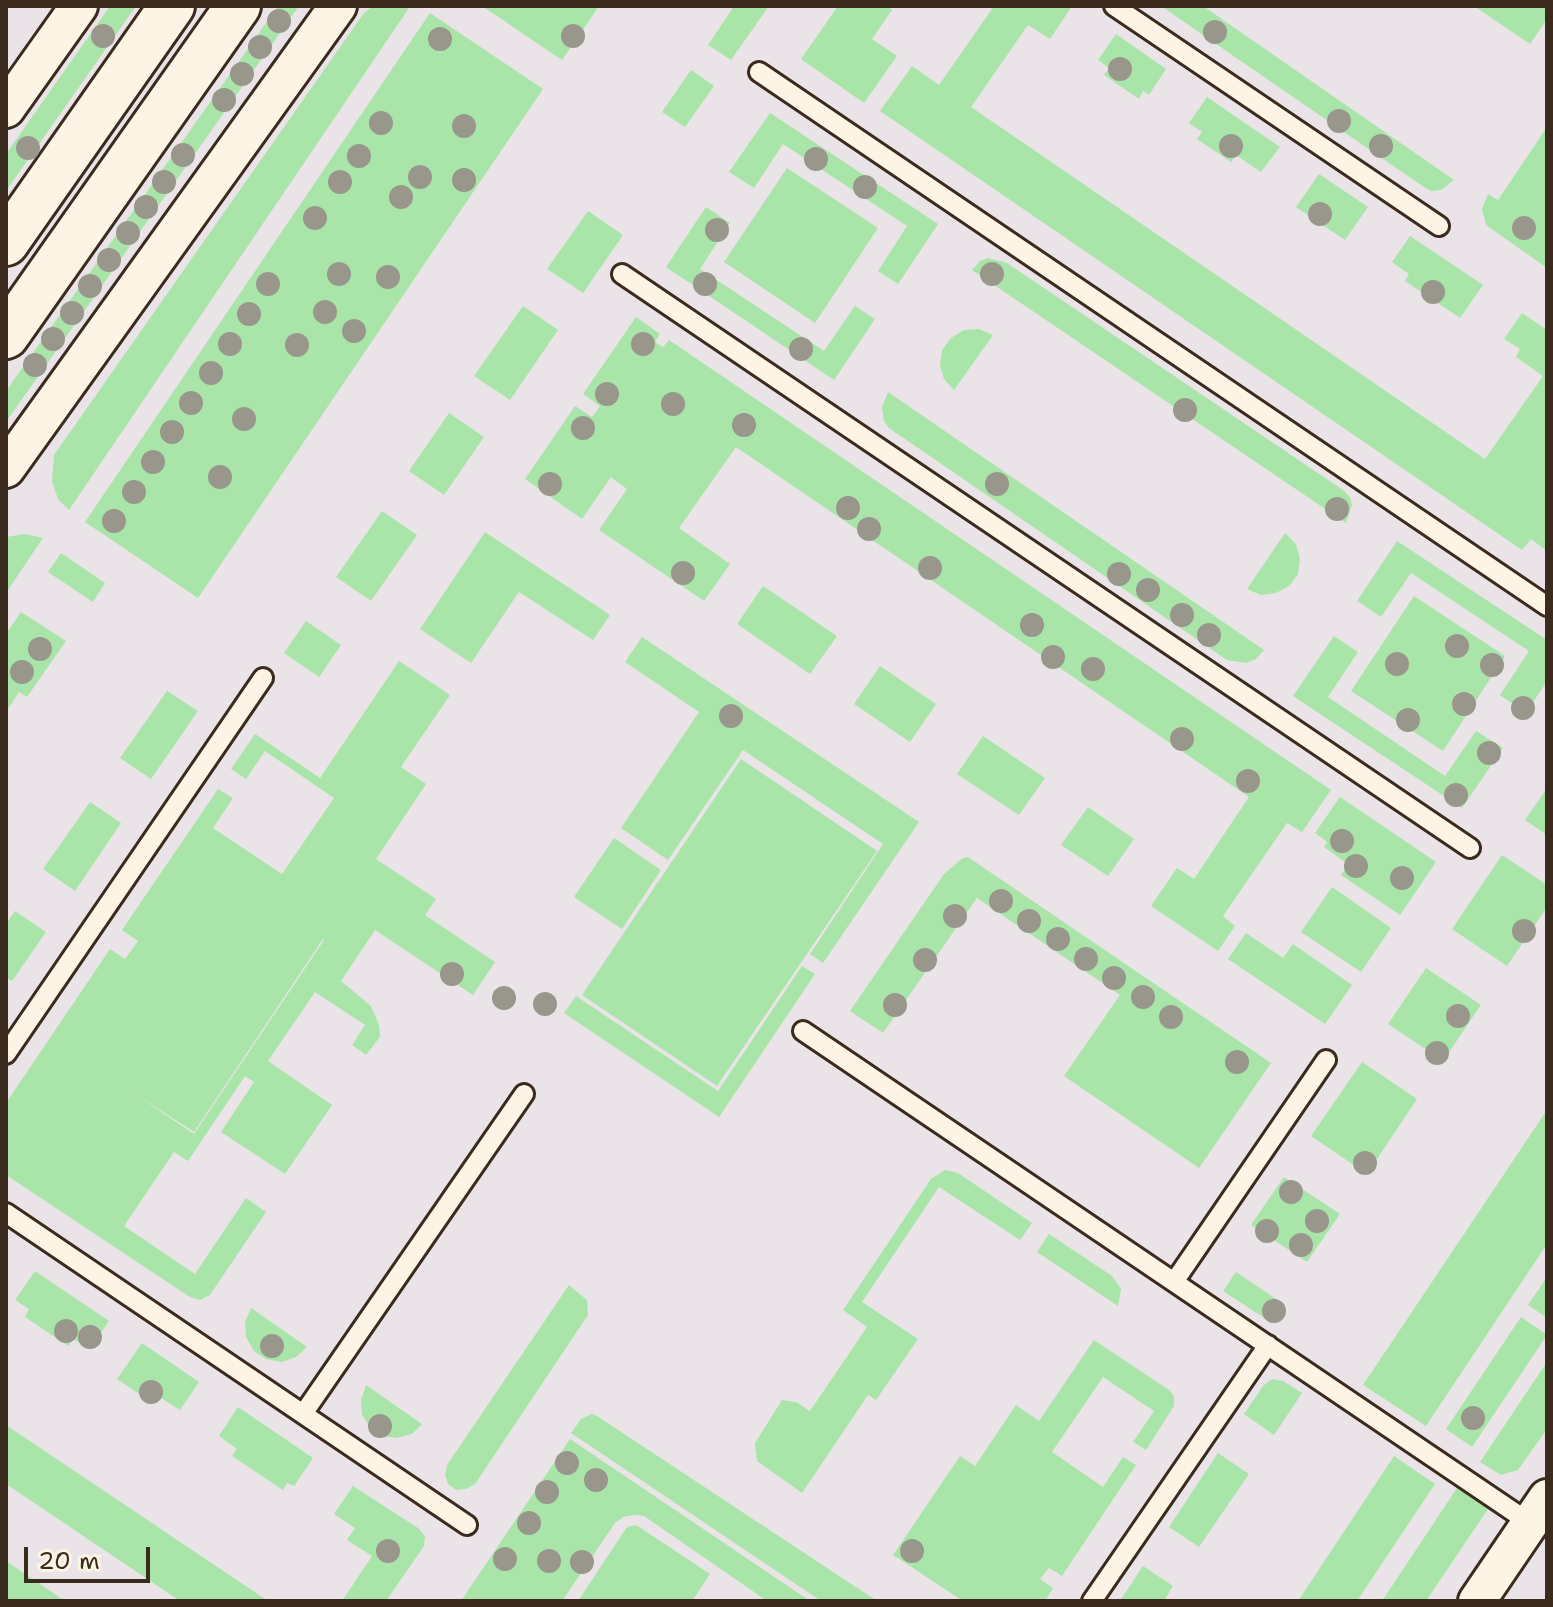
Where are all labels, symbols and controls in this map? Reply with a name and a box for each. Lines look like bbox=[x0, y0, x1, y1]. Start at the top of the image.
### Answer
scale bar bbox=[28, 1531, 154, 1581]
text: 20 m bbox=[38, 1545, 100, 1577]

